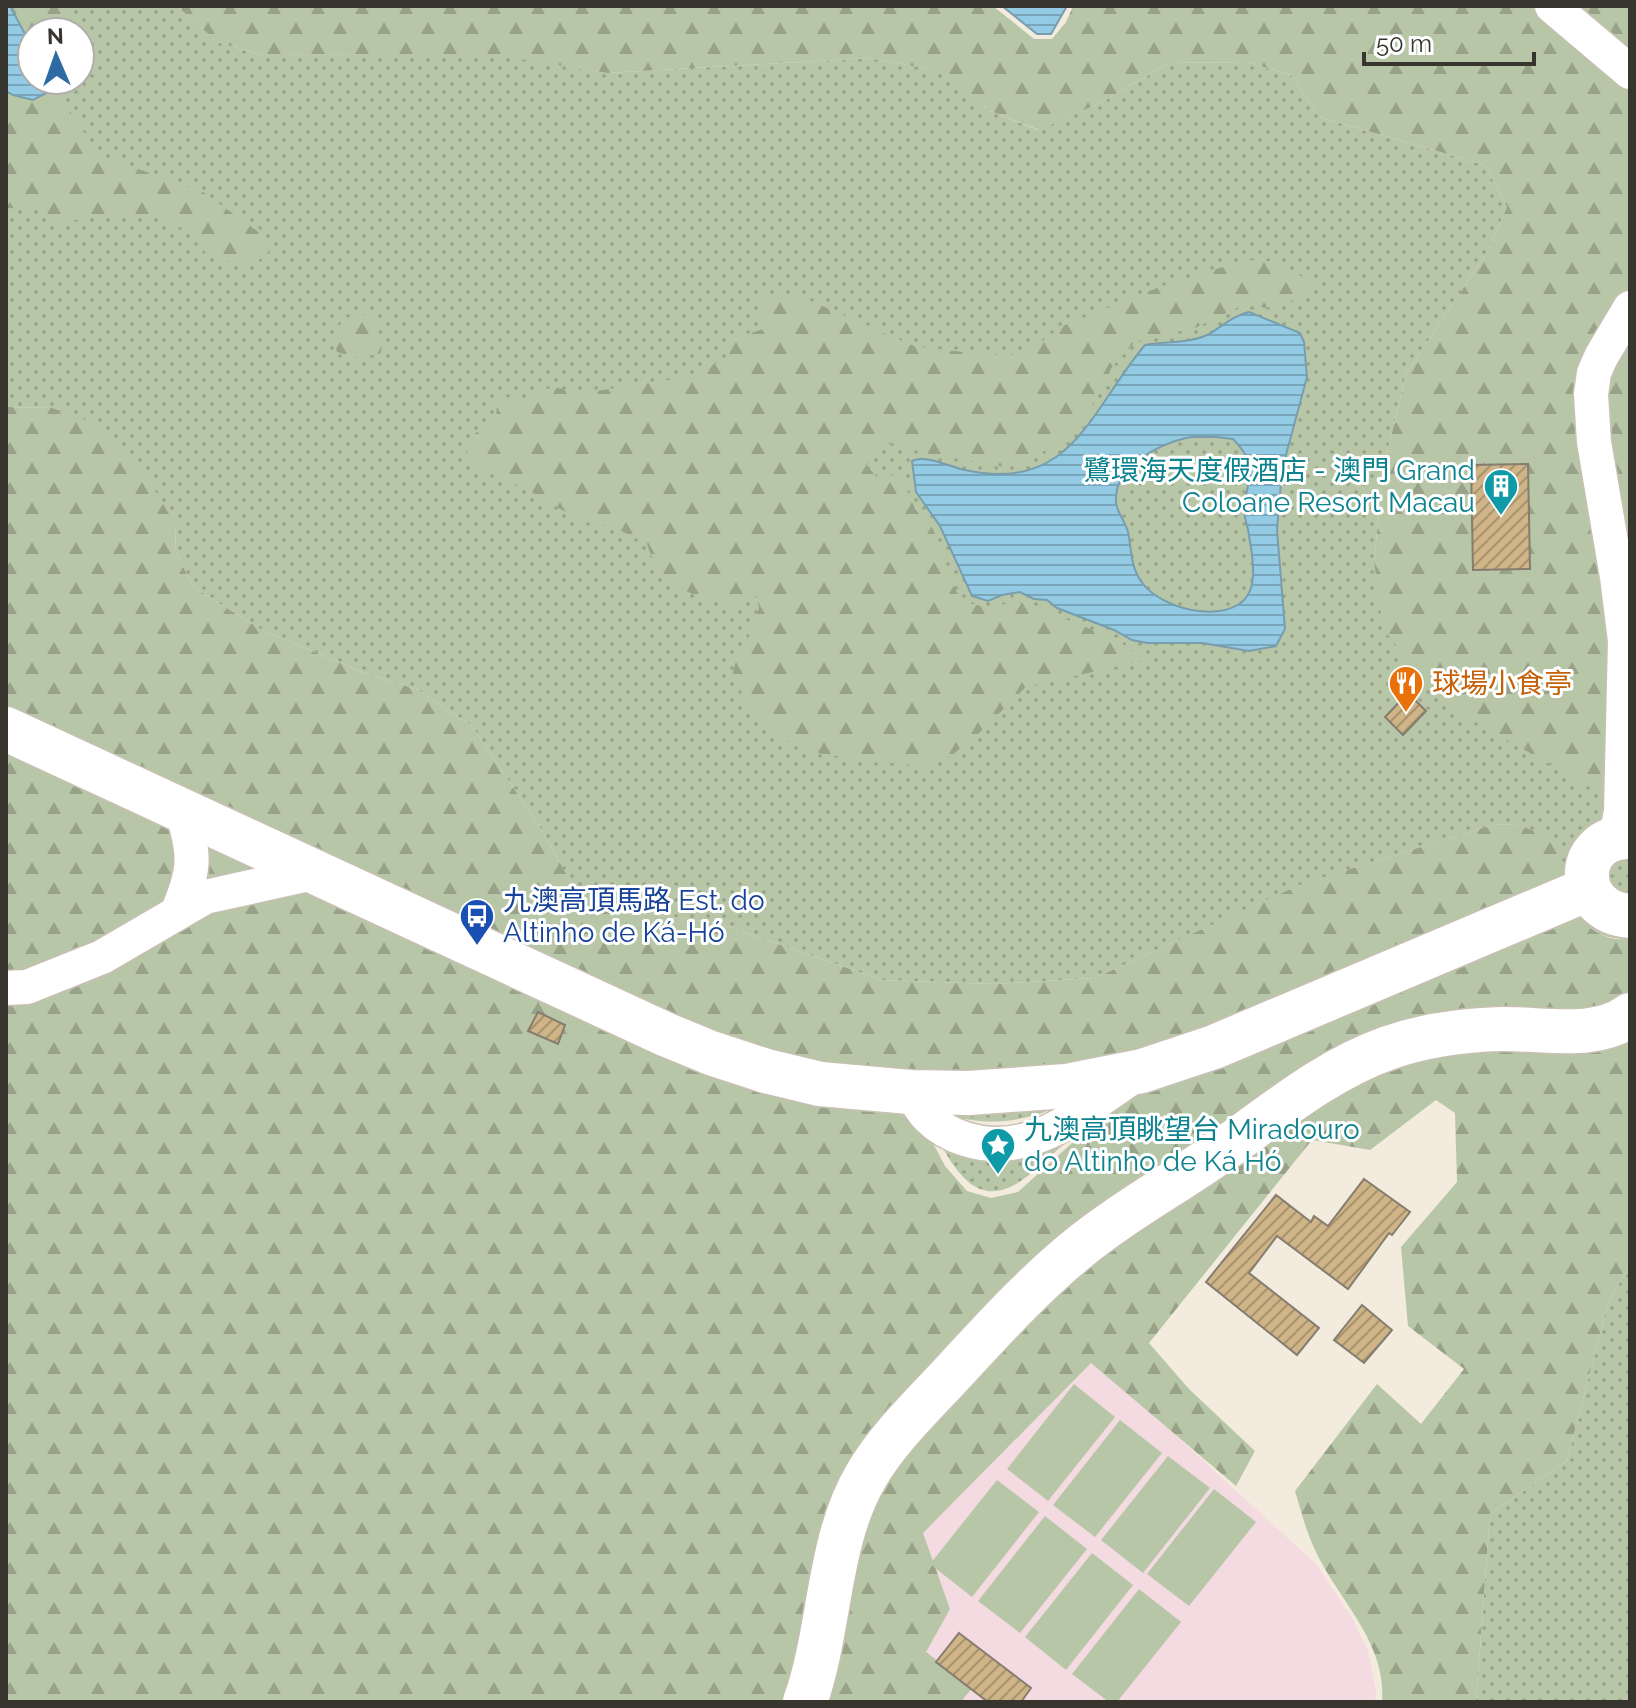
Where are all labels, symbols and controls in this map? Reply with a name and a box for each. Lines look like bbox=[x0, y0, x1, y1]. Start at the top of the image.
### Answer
north arrow bbox=[16, 16, 96, 96]
scale bar bbox=[1364, 16, 1534, 66]
text: N bbox=[46, 23, 64, 49]
text: 50 m bbox=[1376, 29, 1432, 58]
place label: 鷺環海天度假酒店 - 澳門 Grand Coloane Resort Macau bbox=[1083, 454, 1475, 519]
building icon: 鷺環海天度假酒店 - 澳門 Grand Coloane Resort Macau bbox=[1482, 467, 1520, 517]
restaurant icon: 球場小食亭 bbox=[1387, 664, 1425, 714]
place label: 球場小食亭 bbox=[1432, 667, 1572, 700]
place label: 九澳高頂馬路 Est. do Altinho de Ká-Hó bbox=[503, 884, 765, 949]
bus stop icon: 九澳高頂馬路 Est. do Altinho de Ká-Hó bbox=[458, 897, 496, 947]
place label: 九澳高頂眺望台 Miradouro do Altinho de Ká Hó bbox=[1024, 1113, 1360, 1178]
place icon: 九澳高頂眺望台 Miradouro do Altinho de Ká Hó bbox=[979, 1126, 1017, 1176]

